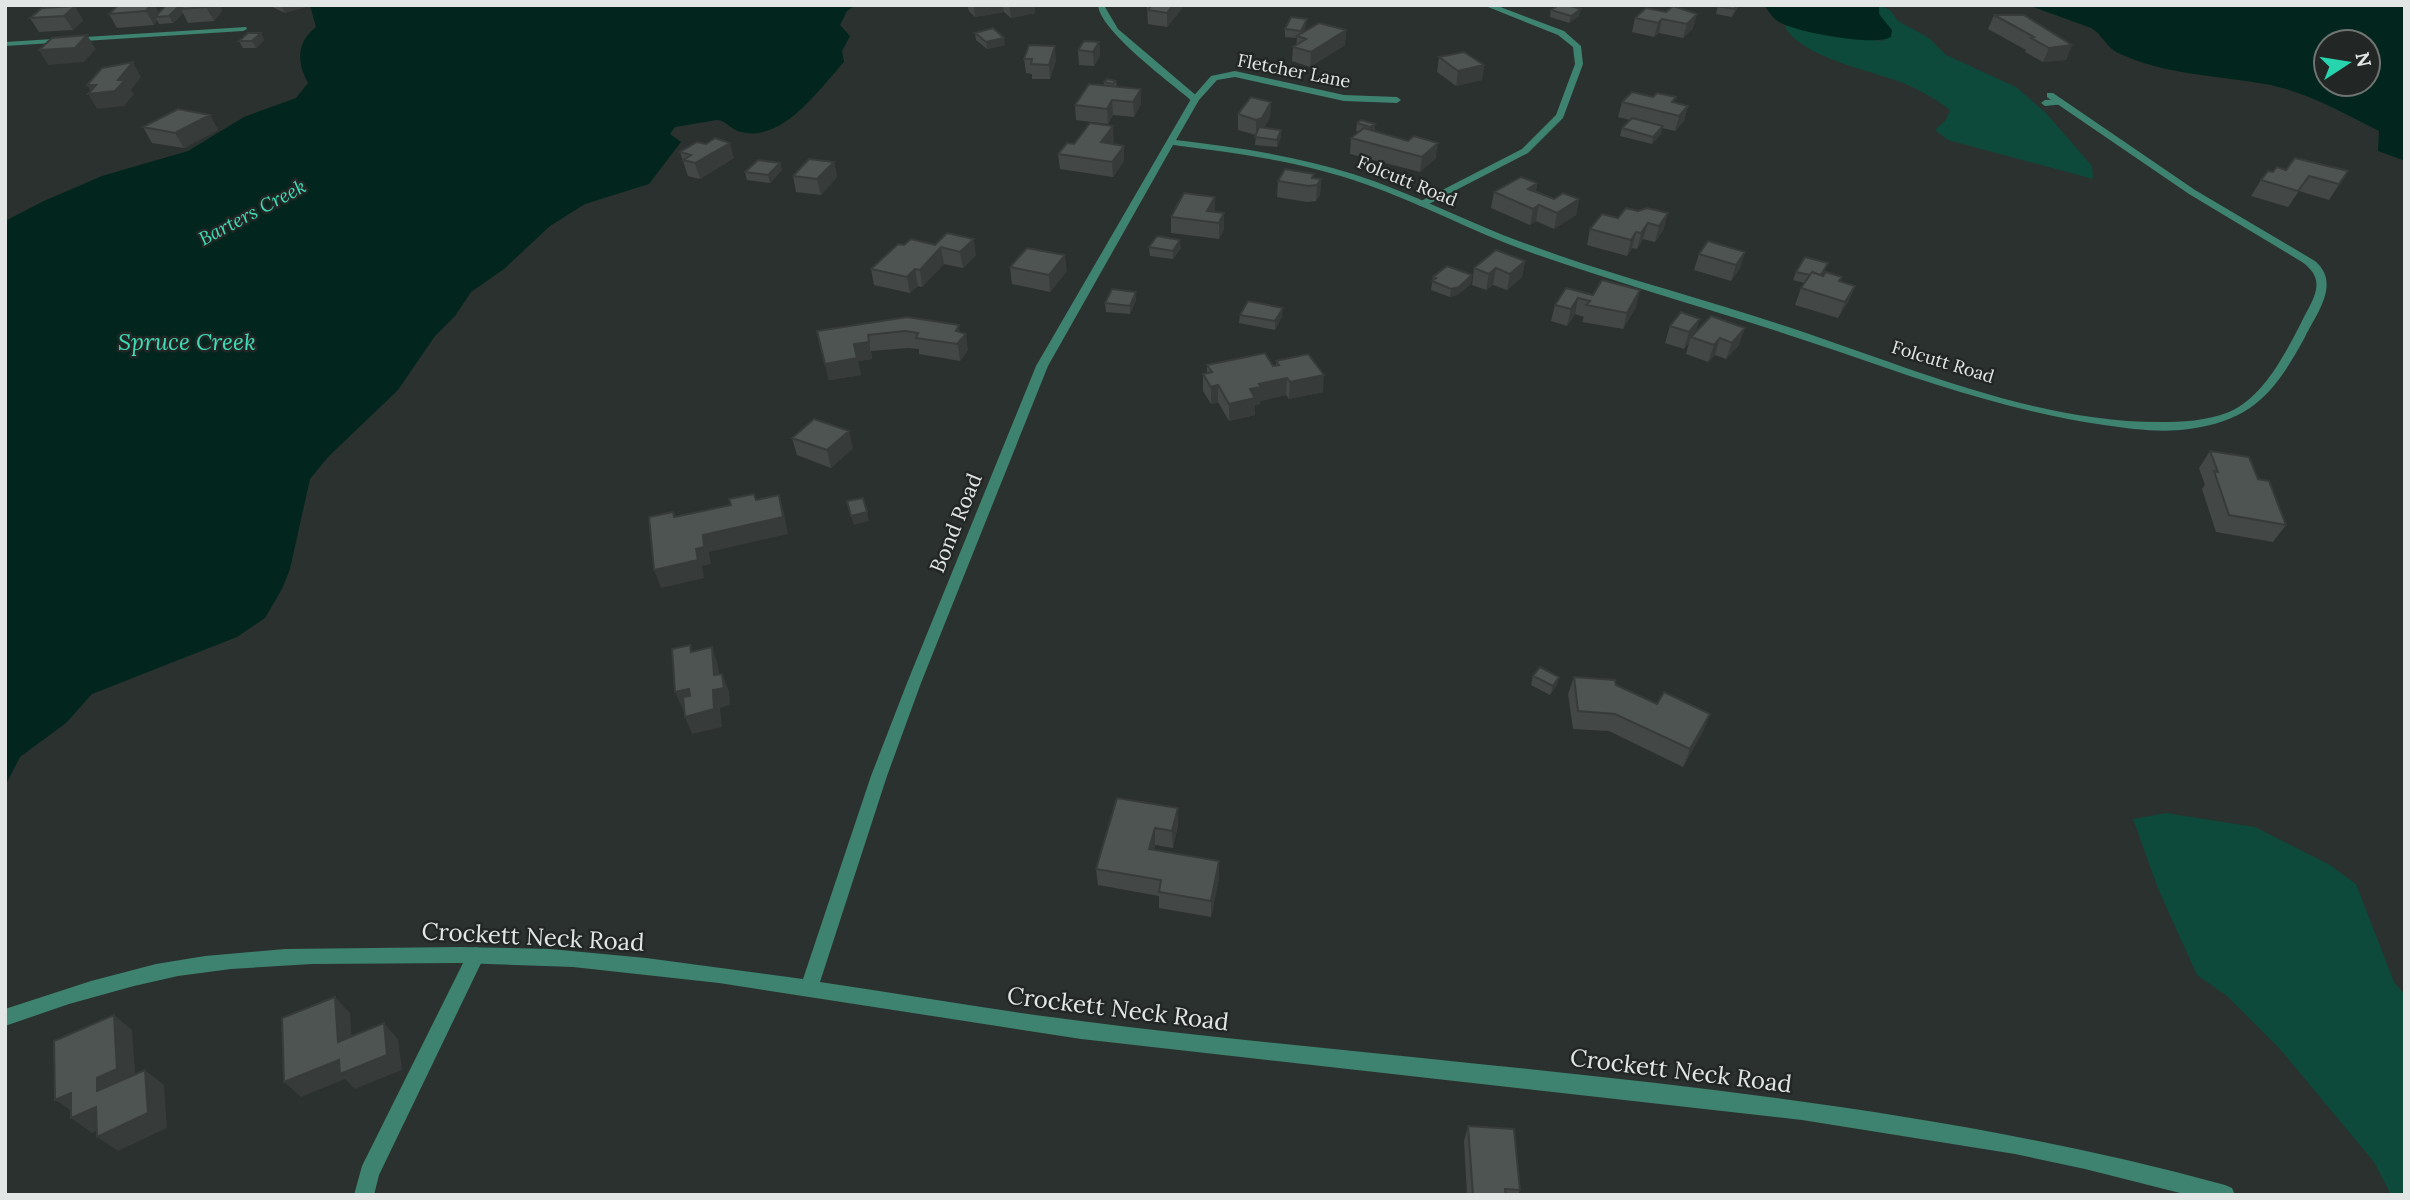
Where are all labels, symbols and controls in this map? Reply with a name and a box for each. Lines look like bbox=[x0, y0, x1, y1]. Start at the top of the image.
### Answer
north arrow bbox=[2312, 28, 2382, 98]
street label: Fletcher Lane bbox=[1236, 48, 1353, 93]
text: N bbox=[2350, 50, 2377, 69]
street label: Folcutt Road bbox=[1354, 150, 1461, 211]
water label: Barters Creek bbox=[194, 174, 310, 250]
water label: Spruce Creek bbox=[118, 327, 256, 356]
street label: Folcutt Road bbox=[1889, 335, 1997, 388]
street label: Bond Road bbox=[923, 469, 988, 577]
street label: Crockett Neck Road bbox=[421, 915, 645, 958]
street label: Crockett Neck Road bbox=[1005, 980, 1231, 1037]
street label: Crockett Neck Road bbox=[1568, 1042, 1794, 1099]

